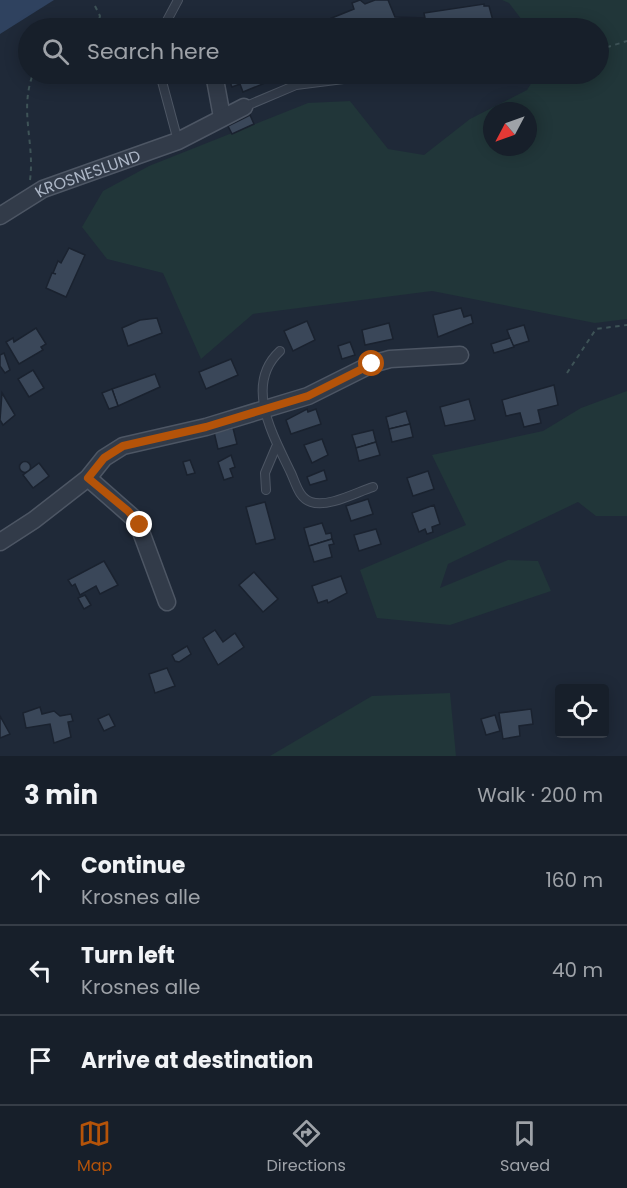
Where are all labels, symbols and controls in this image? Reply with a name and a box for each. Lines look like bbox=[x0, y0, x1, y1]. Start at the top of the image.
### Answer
search box bbox=[18, 18, 609, 84]
icon: search bbox=[39, 35, 72, 68]
text: Search here bbox=[87, 36, 220, 67]
north arrow bbox=[483, 102, 537, 156]
street label: KROSNESLUND bbox=[30, 144, 144, 203]
route start bbox=[358, 350, 384, 376]
route end bbox=[126, 511, 152, 537]
map controls bbox=[555, 684, 609, 738]
button: locate bbox=[555, 684, 609, 738]
text: 3 min bbox=[24, 777, 98, 813]
text: Walk · 200 m bbox=[477, 781, 603, 809]
text: Continue bbox=[81, 850, 185, 881]
icon: ahead bbox=[24, 864, 57, 897]
text: 160 m bbox=[545, 866, 603, 894]
text: Krosnes alle bbox=[81, 883, 200, 911]
text: Turn left bbox=[81, 940, 175, 971]
icon: left bbox=[24, 954, 57, 987]
text: 40 m bbox=[552, 956, 603, 984]
text: Krosnes alle bbox=[81, 973, 200, 1001]
icon: arrive bbox=[24, 1044, 57, 1077]
text: Arrive at destination bbox=[81, 1045, 313, 1076]
tab: Map bbox=[77, 1117, 112, 1178]
tab: Directions bbox=[267, 1117, 346, 1178]
tab: Saved bbox=[500, 1117, 550, 1178]

